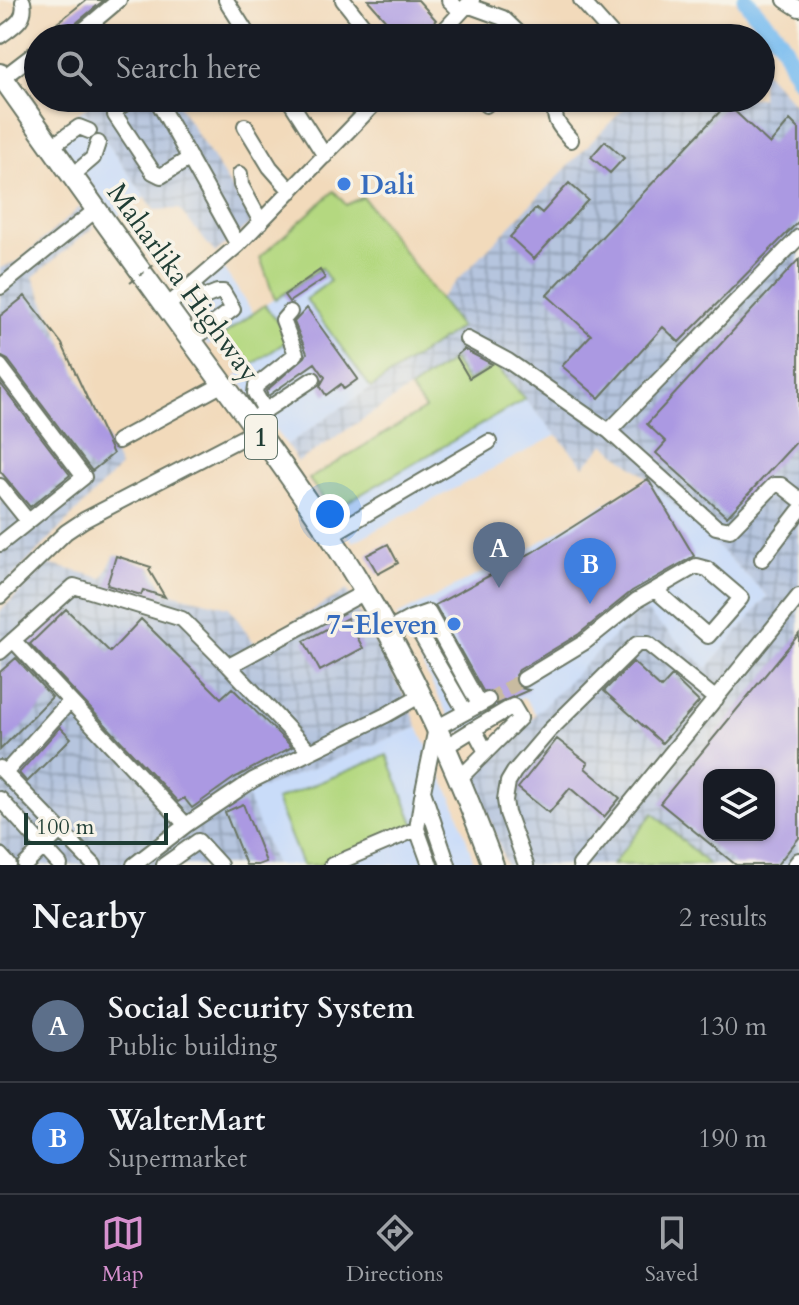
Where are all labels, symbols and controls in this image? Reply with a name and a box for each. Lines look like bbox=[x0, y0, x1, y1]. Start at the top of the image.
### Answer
search box bbox=[24, 24, 775, 112]
icon: search bbox=[52, 46, 96, 90]
text: Search here bbox=[116, 48, 261, 89]
place label: Dali bbox=[360, 166, 415, 204]
street label: Maharlika Highway bbox=[98, 175, 268, 390]
marker: Dali bbox=[335, 175, 353, 193]
road number: 1 bbox=[245, 415, 277, 459]
your location bbox=[310, 494, 350, 534]
pin: A bbox=[473, 522, 525, 588]
pin: B bbox=[564, 538, 616, 604]
place label: 7-Eleven bbox=[327, 606, 438, 644]
marker: 7-Eleven bbox=[445, 615, 463, 633]
map controls bbox=[703, 769, 775, 841]
button: layers bbox=[703, 769, 775, 841]
scale bar bbox=[24, 809, 168, 845]
text: 100 m bbox=[36, 812, 94, 842]
text: Nearby bbox=[32, 894, 147, 940]
text: 2 results bbox=[679, 900, 767, 935]
text: Social Security System bbox=[108, 988, 414, 1029]
text: A bbox=[48, 1009, 68, 1044]
text: 130 m bbox=[698, 1009, 767, 1044]
text: Public building bbox=[108, 1029, 277, 1064]
text: WalterMart bbox=[108, 1100, 265, 1141]
text: B bbox=[49, 1121, 67, 1156]
text: 190 m bbox=[698, 1121, 767, 1156]
text: Supermarket bbox=[108, 1141, 247, 1176]
tab: Map bbox=[101, 1211, 145, 1289]
tab: Directions bbox=[346, 1211, 443, 1289]
tab: Saved bbox=[645, 1211, 698, 1289]

